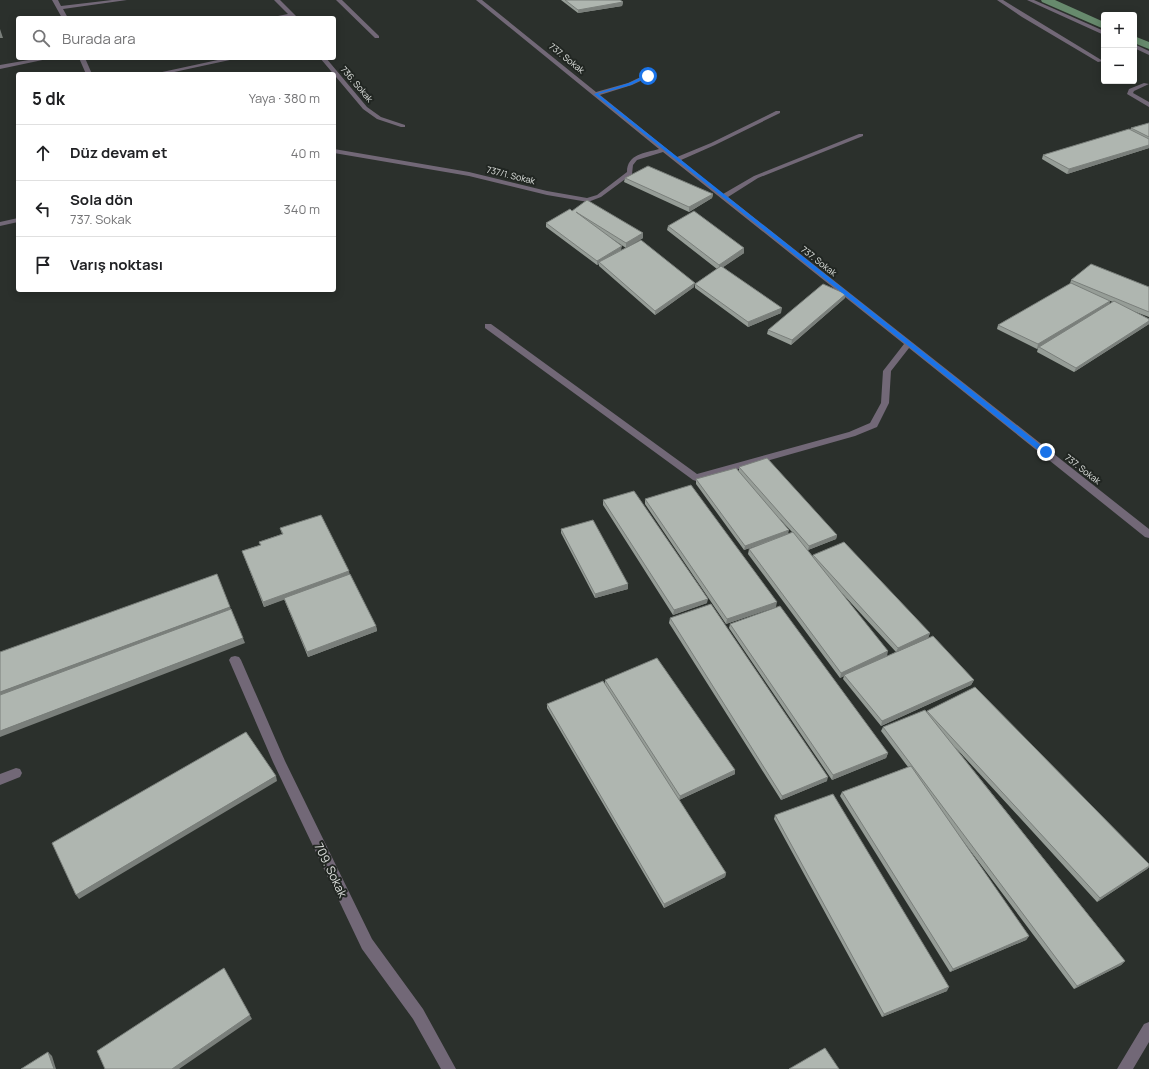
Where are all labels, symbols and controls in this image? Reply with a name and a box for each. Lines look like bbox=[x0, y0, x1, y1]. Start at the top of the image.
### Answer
map controls bbox=[1101, 12, 1137, 84]
button: + bbox=[1101, 12, 1137, 48]
search box bbox=[16, 16, 336, 60]
icon: search bbox=[30, 27, 52, 49]
text: Burada ara bbox=[62, 28, 136, 49]
street label: 737. Sokak bbox=[546, 40, 588, 77]
button: − bbox=[1101, 48, 1137, 84]
street label: 736. Sokak bbox=[338, 63, 377, 105]
route start bbox=[639, 67, 657, 85]
text: 5 dk bbox=[32, 87, 65, 110]
text: Yaya · 380 m bbox=[249, 89, 320, 107]
icon: ahead bbox=[32, 142, 54, 164]
text: Düz devam et bbox=[70, 142, 167, 163]
text: 40 m bbox=[291, 144, 320, 162]
street label: 737/1. Sokak bbox=[485, 163, 537, 187]
text: Sola dön bbox=[70, 189, 133, 210]
icon: left bbox=[32, 198, 54, 220]
text: 340 m bbox=[284, 200, 320, 218]
text: 737. Sokak bbox=[70, 210, 131, 228]
street label: 737. Sokak bbox=[798, 243, 840, 279]
icon: arrive bbox=[32, 254, 54, 276]
text: Varış noktası bbox=[70, 254, 163, 275]
route end bbox=[1037, 443, 1055, 461]
street label: 737. Sokak bbox=[1062, 451, 1104, 487]
street label: 709. Sokak bbox=[310, 840, 352, 901]

